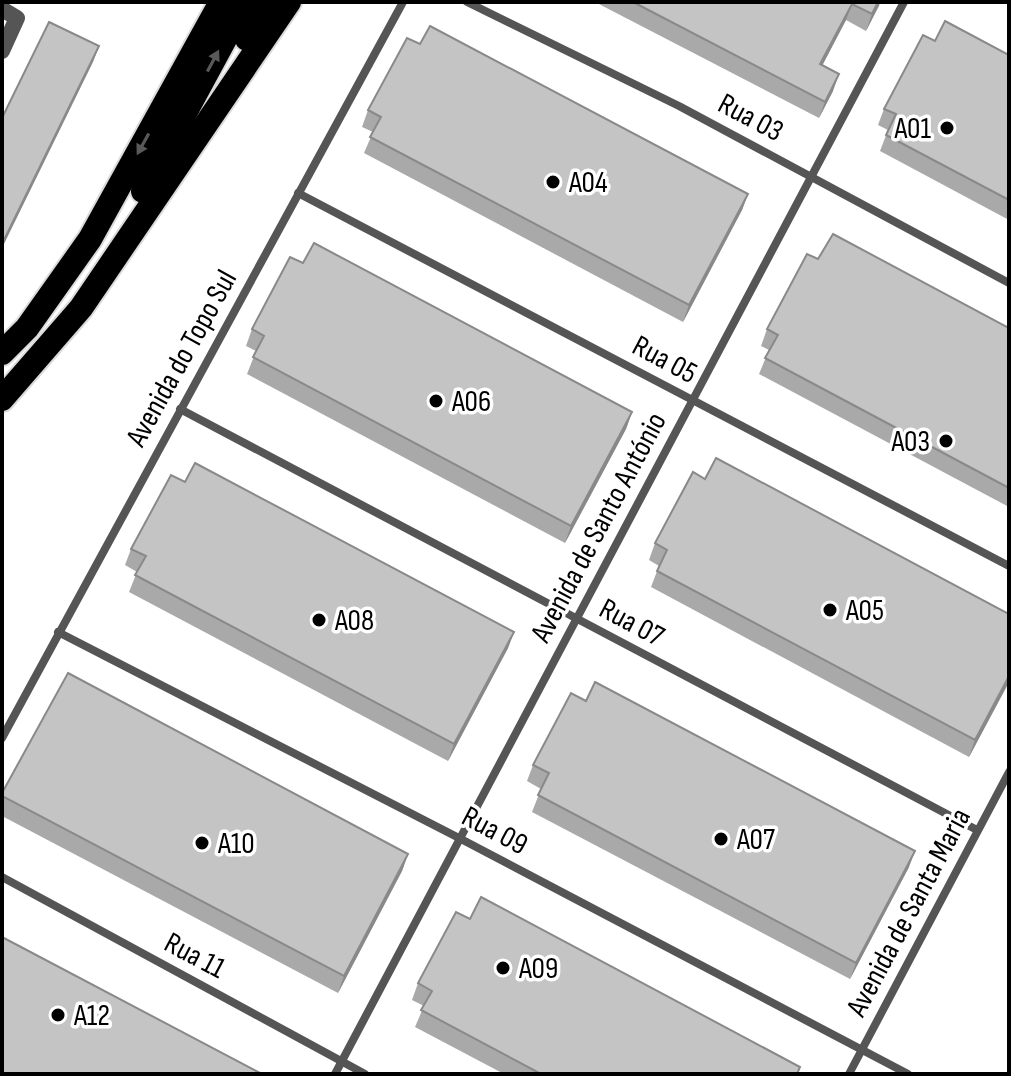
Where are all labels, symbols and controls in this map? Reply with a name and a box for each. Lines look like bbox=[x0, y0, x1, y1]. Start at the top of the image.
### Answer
one-way arrow bbox=[206, 50, 219, 73]
street label: Rua 03 bbox=[712, 86, 789, 150]
place label: A01 bbox=[894, 111, 931, 147]
marker: A01 bbox=[938, 119, 956, 137]
one-way arrow bbox=[136, 133, 150, 155]
place label: A04 bbox=[568, 165, 608, 201]
marker: A04 bbox=[544, 173, 562, 191]
street label: Avenida do Topo Sul bbox=[118, 264, 245, 454]
street label: Rua 05 bbox=[626, 328, 703, 392]
place label: A06 bbox=[451, 384, 491, 420]
marker: A06 bbox=[427, 392, 445, 410]
street label: Avenida de Santo António bbox=[523, 407, 675, 649]
place label: A03 bbox=[890, 424, 930, 460]
marker: A03 bbox=[937, 432, 955, 450]
street label: Rua 07 bbox=[593, 591, 670, 655]
place label: A05 bbox=[845, 593, 884, 629]
marker: A05 bbox=[821, 601, 839, 619]
place label: A08 bbox=[334, 603, 374, 639]
marker: A08 bbox=[310, 611, 328, 629]
street label: Rua 09 bbox=[455, 799, 534, 863]
street label: Avenida de Santa Maria bbox=[838, 802, 979, 1024]
place label: A07 bbox=[736, 822, 775, 858]
place label: A10 bbox=[217, 826, 255, 862]
marker: A07 bbox=[712, 830, 730, 848]
marker: A10 bbox=[193, 834, 211, 852]
street label: Rua 11 bbox=[158, 925, 232, 987]
place label: A09 bbox=[518, 951, 558, 987]
marker: A09 bbox=[494, 959, 512, 977]
place label: A12 bbox=[73, 998, 110, 1034]
marker: A12 bbox=[49, 1006, 67, 1024]

